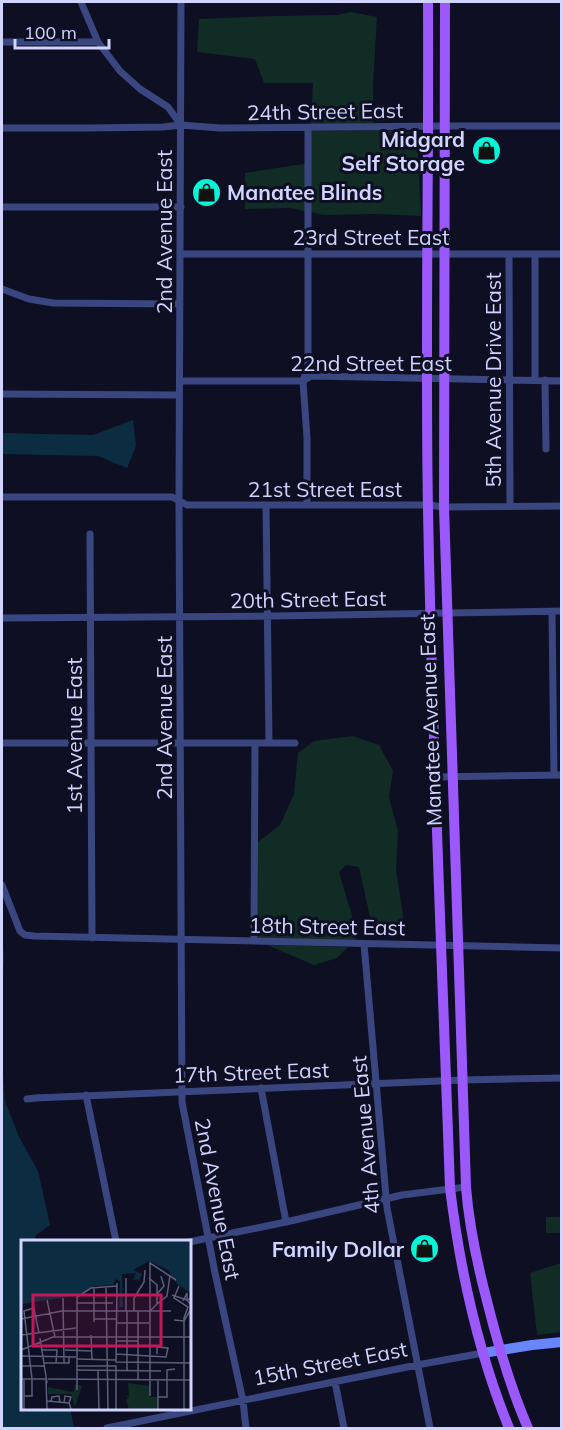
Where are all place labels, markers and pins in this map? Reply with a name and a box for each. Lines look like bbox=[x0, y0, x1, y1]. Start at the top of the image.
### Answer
place label: Midgard Self Storage bbox=[342, 126, 465, 176]
shop icon: Midgard Self Storage bbox=[470, 135, 502, 167]
shop icon: Manatee Blinds bbox=[190, 176, 222, 208]
place label: Manatee Blinds bbox=[227, 179, 382, 205]
shop icon: Family Dollar bbox=[409, 1233, 441, 1265]
place label: Family Dollar bbox=[272, 1236, 405, 1262]

